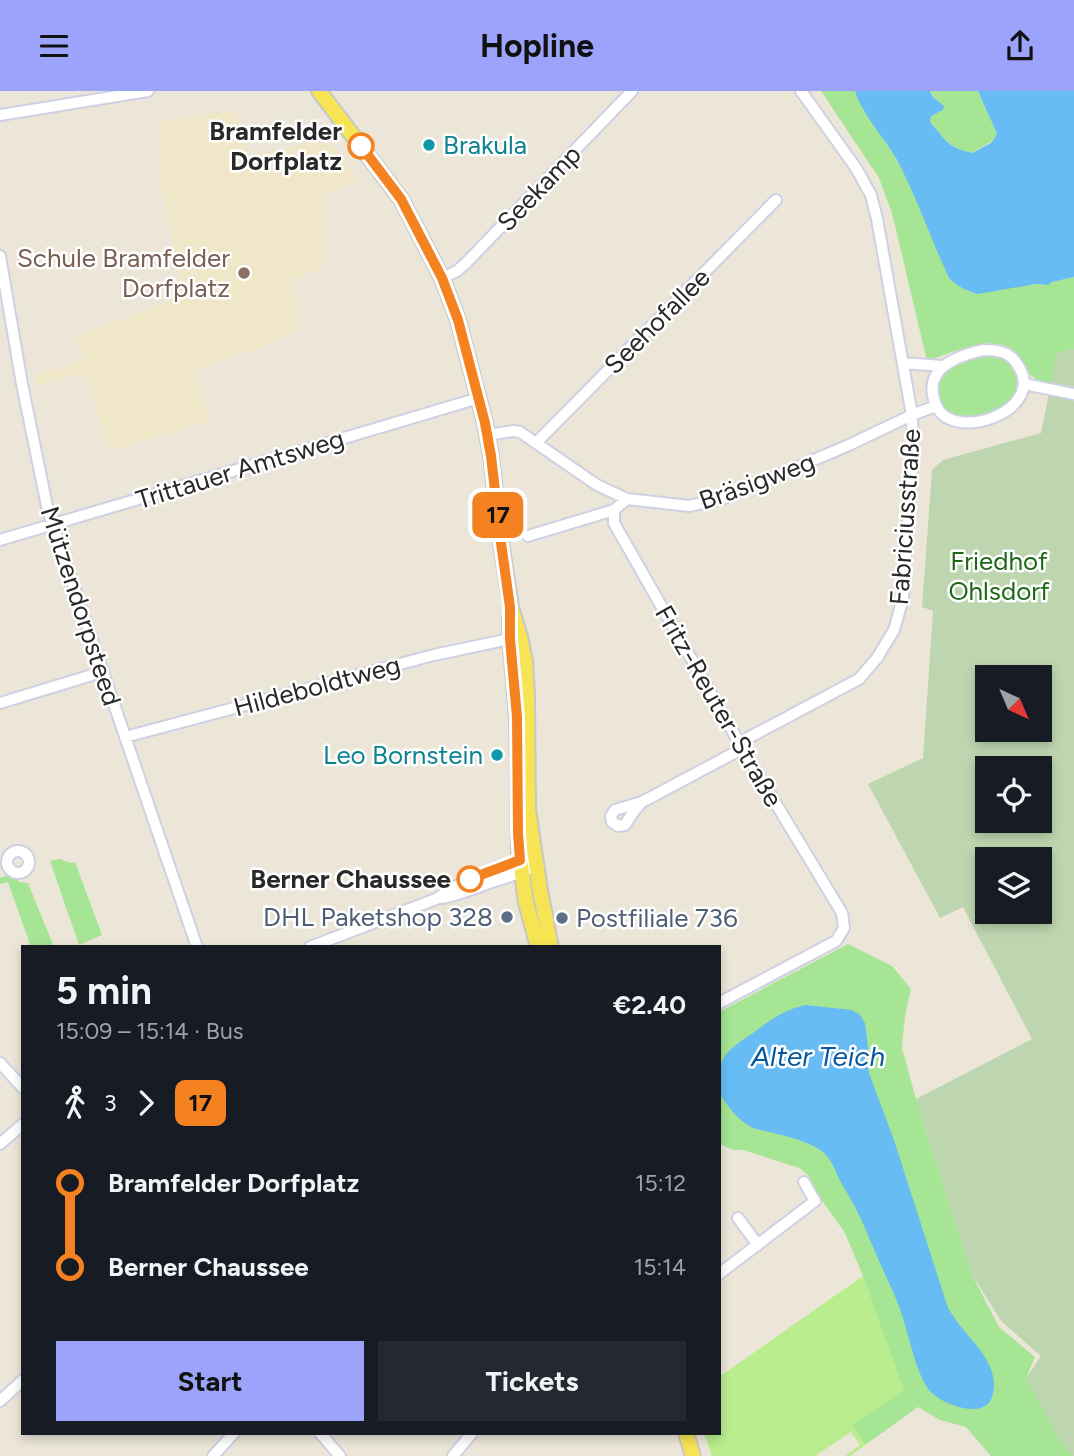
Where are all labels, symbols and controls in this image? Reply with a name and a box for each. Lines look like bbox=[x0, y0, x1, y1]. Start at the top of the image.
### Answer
icon: menu bbox=[35, 27, 73, 65]
text: Hopline bbox=[480, 27, 594, 65]
icon: share bbox=[1001, 27, 1039, 65]
place label: Bramfelder Dorfplatz bbox=[209, 115, 342, 177]
place label: Brakula bbox=[443, 129, 527, 161]
marker: Bramfelder Dorfplatz bbox=[348, 133, 374, 159]
marker: Brakula bbox=[421, 137, 437, 153]
street label: Seekamp bbox=[490, 138, 588, 238]
place label: Schule Bramfelder Dorfplatz bbox=[17, 242, 230, 304]
street label: Seehofallee bbox=[597, 261, 717, 381]
marker: Schule Bramfelder Dorfplatz bbox=[236, 265, 252, 281]
street label: Trittauer Amtsweg bbox=[132, 422, 348, 516]
street label: Fabriciusstraße bbox=[883, 428, 927, 606]
street label: Bräsigweg bbox=[695, 445, 819, 517]
line badge: 17 bbox=[466, 492, 530, 538]
text: 17 bbox=[486, 500, 510, 529]
street label: Mützendorpsteed bbox=[34, 502, 128, 710]
park label: Friedhof Ohlsdorf bbox=[948, 545, 1050, 607]
street label: Fritz-Reuter-Straße bbox=[648, 600, 790, 812]
street label: Hildeboldtweg bbox=[230, 648, 404, 724]
north arrow bbox=[975, 665, 1052, 742]
map controls bbox=[975, 665, 1052, 924]
place label: Leo Bornstein bbox=[323, 739, 483, 771]
marker: Leo Bornstein bbox=[489, 747, 505, 763]
button: locate bbox=[975, 756, 1052, 833]
button: layers bbox=[975, 847, 1052, 924]
place label: Berner Chaussee bbox=[250, 863, 451, 895]
marker: Berner Chaussee bbox=[457, 866, 483, 892]
place label: DHL Paketshop 328 bbox=[263, 901, 493, 933]
place label: Postfiliale 736 bbox=[576, 902, 738, 934]
marker: DHL Paketshop 328 bbox=[499, 909, 515, 925]
marker: Postfiliale 736 bbox=[554, 910, 570, 926]
text: 5 min bbox=[56, 968, 152, 1014]
text: €2.40 bbox=[613, 989, 686, 1021]
text: 15:09 – 15:14 · Bus bbox=[56, 1017, 243, 1045]
water label: Alter Teich bbox=[750, 1039, 885, 1073]
icon: walk bbox=[56, 1084, 94, 1122]
icon: forward bbox=[127, 1084, 165, 1122]
text: 17 bbox=[189, 1088, 212, 1117]
text: 3 bbox=[104, 1089, 117, 1117]
text: Bramfelder Dorfplatz bbox=[108, 1167, 359, 1199]
text: 15:12 bbox=[635, 1169, 686, 1197]
text: Berner Chaussee bbox=[108, 1251, 309, 1283]
text: 15:14 bbox=[634, 1253, 686, 1281]
button: Start bbox=[56, 1341, 364, 1421]
button: Tickets bbox=[378, 1341, 686, 1421]

